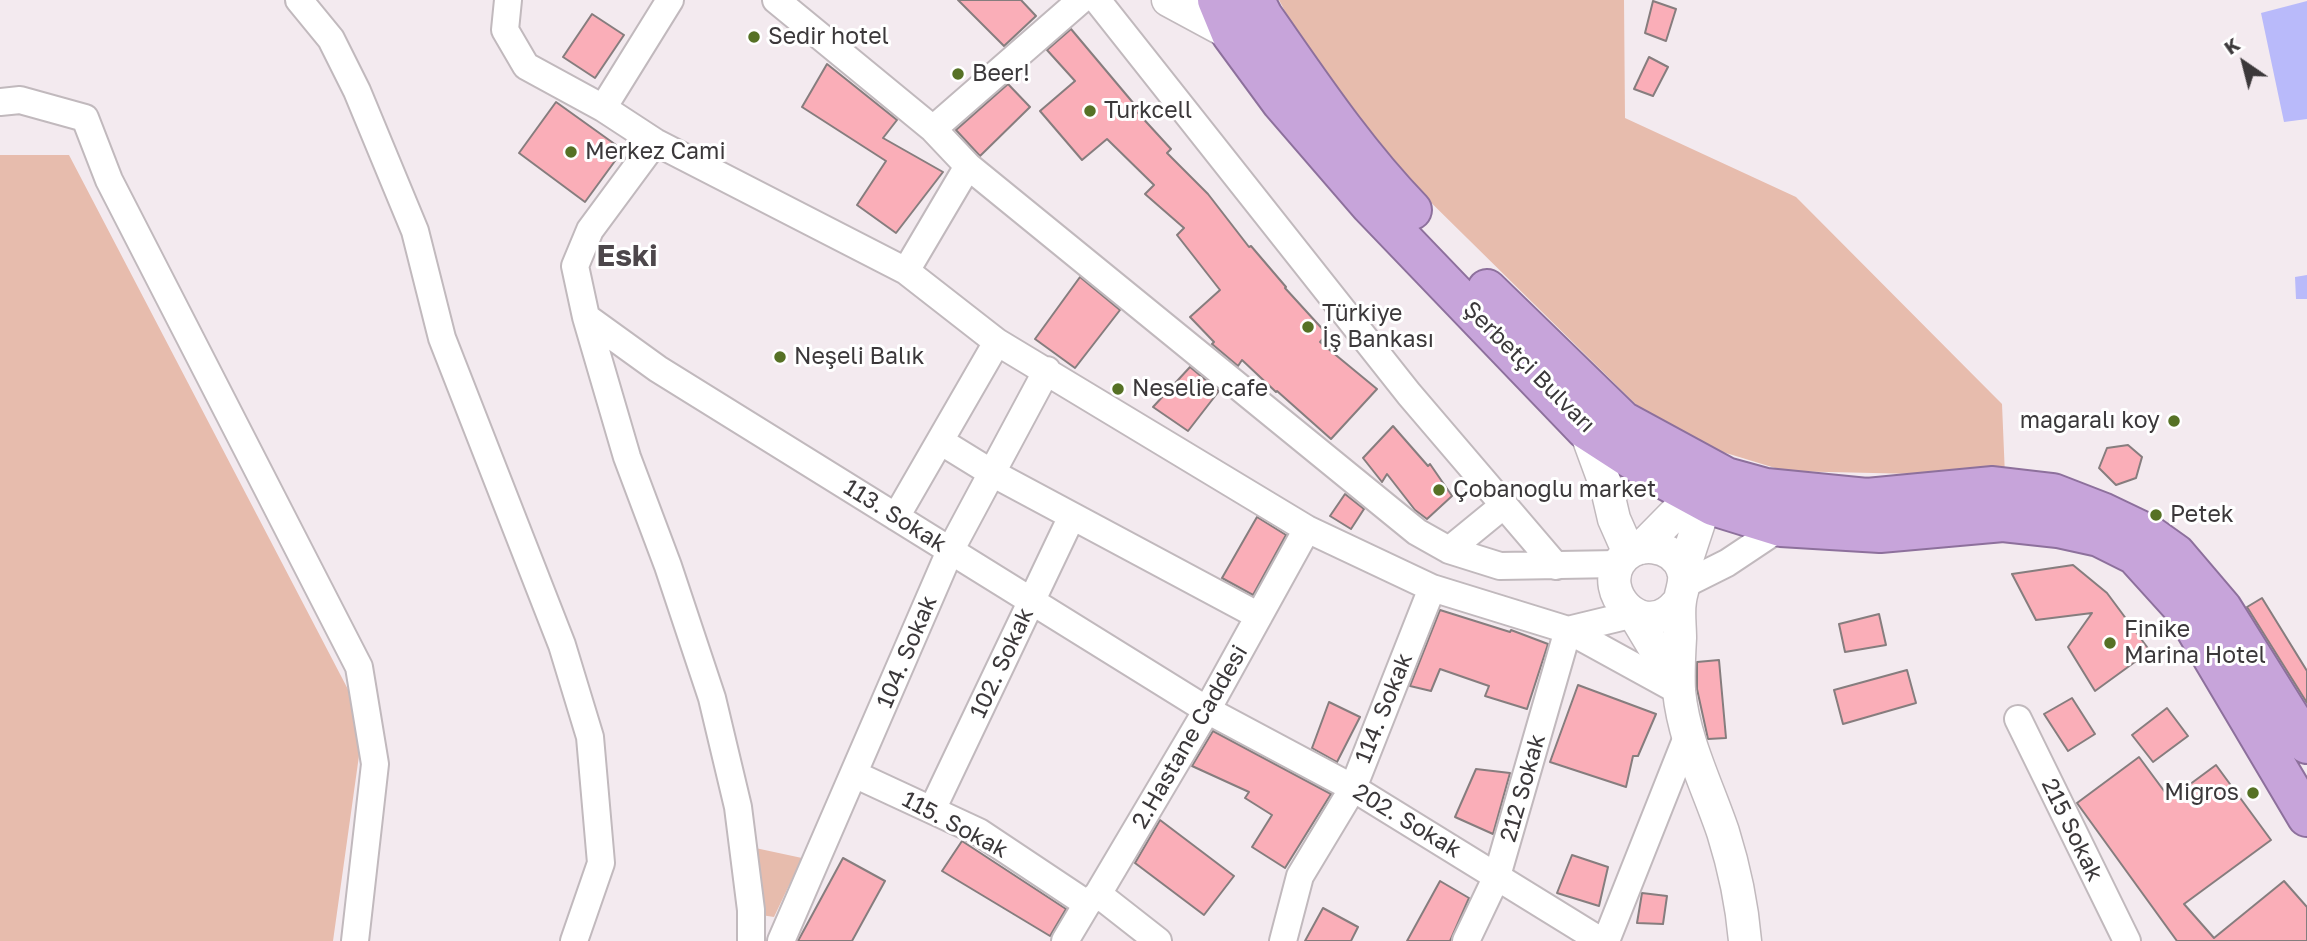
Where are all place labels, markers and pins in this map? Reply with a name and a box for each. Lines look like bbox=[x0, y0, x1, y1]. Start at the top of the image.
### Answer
place label: Sedir hotel bbox=[768, 23, 889, 51]
marker: Sedir hotel bbox=[746, 29, 762, 45]
place label: Beer! bbox=[972, 60, 1030, 88]
marker: Beer! bbox=[950, 66, 966, 82]
place label: Turkcell bbox=[1104, 97, 1192, 125]
marker: Turkcell bbox=[1082, 103, 1098, 119]
place label: Merkez Cami bbox=[585, 138, 726, 166]
marker: Merkez Cami bbox=[563, 144, 579, 160]
place label: Türkiye İş Bankası bbox=[1322, 300, 1434, 354]
marker: Türkiye İş Bankası bbox=[1300, 319, 1316, 335]
place label: Neşeli Balık bbox=[794, 343, 925, 371]
marker: Neşeli Balık bbox=[772, 349, 788, 365]
place label: Neselie cafe bbox=[1132, 375, 1268, 403]
marker: Neselie cafe bbox=[1110, 381, 1126, 397]
place label: mağaralı koy bbox=[2020, 407, 2160, 435]
marker: mağaralı koy bbox=[2166, 413, 2182, 429]
place label: Çobanoğlu market bbox=[1453, 476, 1656, 504]
marker: Çobanoğlu market bbox=[1431, 482, 1447, 498]
place label: Petek bbox=[2170, 501, 2234, 529]
marker: Petek bbox=[2148, 507, 2164, 523]
place label: Finike Marina Hotel bbox=[2124, 616, 2266, 670]
marker: Finike Marina Hotel bbox=[2102, 635, 2118, 651]
place label: Migros bbox=[2164, 779, 2239, 807]
marker: Migros bbox=[2245, 785, 2261, 801]

